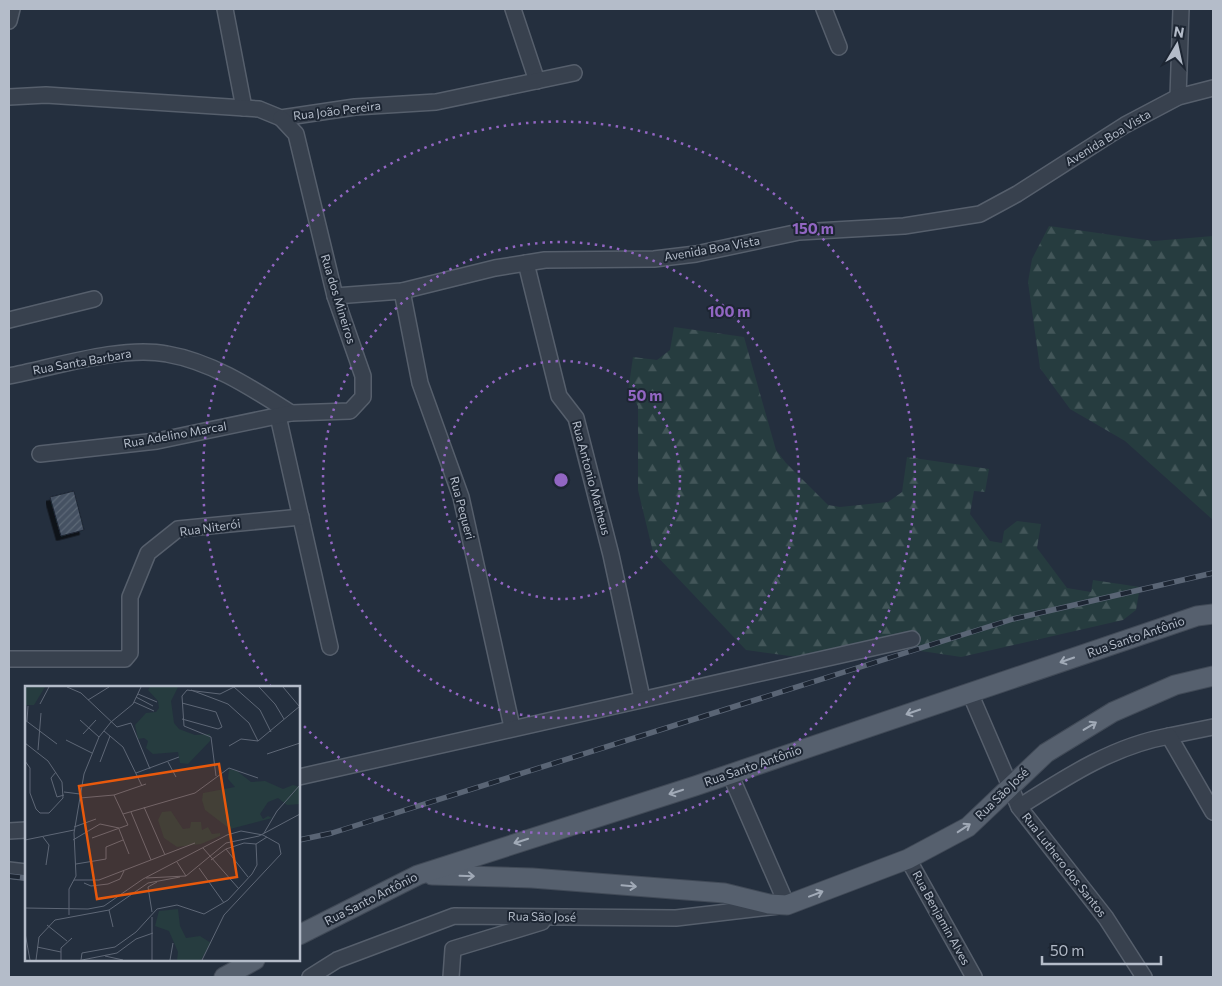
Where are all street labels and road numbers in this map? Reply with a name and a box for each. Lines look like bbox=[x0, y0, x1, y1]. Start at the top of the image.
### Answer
street label: Rua João Pereira bbox=[292, 98, 382, 123]
street label: Avenida Boa Vista bbox=[1062, 106, 1153, 168]
street label: Avenida Boa Vista bbox=[663, 233, 761, 263]
street label: Rua dos Mineiros bbox=[319, 252, 359, 345]
street label: Rua Santa Barbara bbox=[31, 345, 132, 377]
street label: Rua Adelino Marcal bbox=[122, 418, 227, 450]
street label: Rua Antonio Matheus bbox=[570, 419, 614, 536]
street label: Rua Pequeri bbox=[448, 475, 478, 541]
street label: Rua Niterói bbox=[178, 516, 241, 538]
street label: Rua Santo Antônio bbox=[1085, 613, 1186, 659]
street label: Rua Santo Antônio bbox=[702, 742, 803, 788]
street label: Rua São José bbox=[972, 765, 1031, 823]
street label: Rua Luthero dos Santos bbox=[1020, 810, 1110, 919]
street label: Rua Benjamin Alves bbox=[910, 868, 974, 967]
street label: Rua Santo Antônio bbox=[322, 869, 419, 928]
street label: Rua São José bbox=[508, 908, 576, 925]

